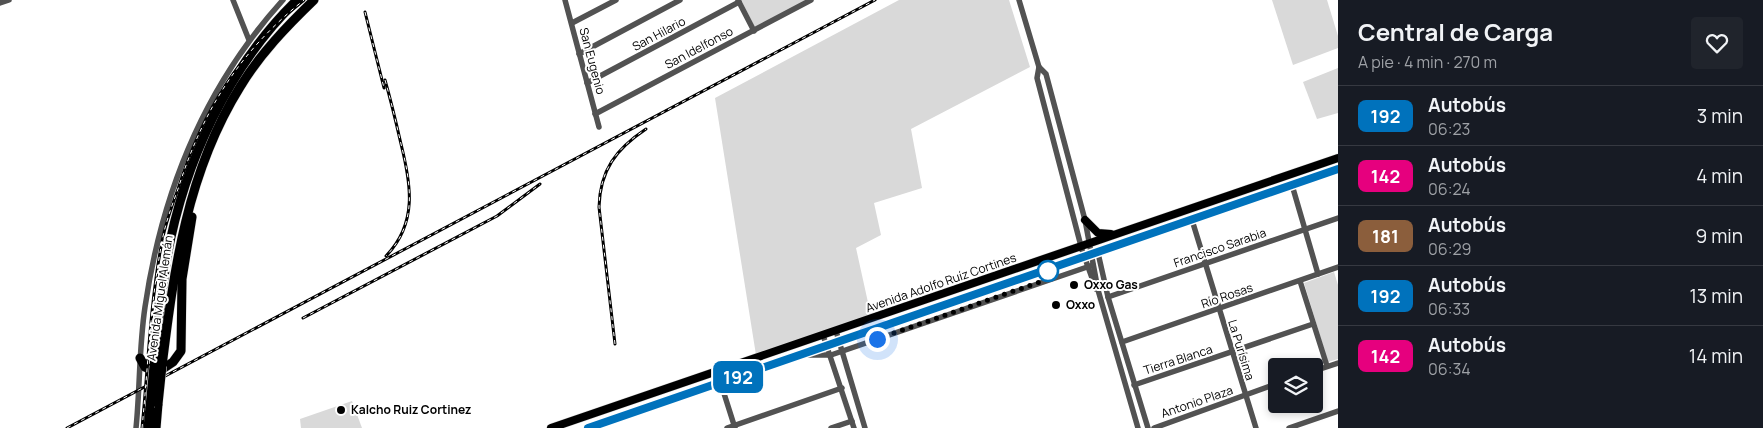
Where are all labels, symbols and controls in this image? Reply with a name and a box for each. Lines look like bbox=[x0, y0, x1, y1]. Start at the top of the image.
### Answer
street label: San Hilario bbox=[629, 12, 688, 55]
text: Central de Carga bbox=[1358, 15, 1553, 48]
button: heart bbox=[1691, 17, 1743, 69]
street label: San Idelfonso bbox=[662, 22, 736, 73]
street label: San Eugenio bbox=[575, 26, 610, 96]
text: A pie · 4 min · 270 m bbox=[1358, 51, 1497, 73]
text: Autobús bbox=[1428, 92, 1506, 118]
text: 3 min bbox=[1697, 103, 1743, 129]
text: 192 bbox=[1371, 104, 1400, 128]
text: 06:23 bbox=[1428, 118, 1470, 140]
text: Autobús bbox=[1428, 152, 1506, 178]
text: 4 min bbox=[1696, 163, 1743, 189]
text: 142 bbox=[1371, 164, 1400, 188]
text: 06:24 bbox=[1428, 178, 1471, 200]
text: Autobús bbox=[1428, 212, 1506, 238]
text: 9 min bbox=[1696, 223, 1743, 249]
street label: Francisco Sarabia bbox=[1171, 224, 1268, 271]
text: 181 bbox=[1372, 224, 1399, 248]
street label: Avenida Miguel Alemán bbox=[142, 234, 177, 362]
text: 06:29 bbox=[1428, 238, 1472, 260]
street label: Avenida Adolfo Ruíz Cortines bbox=[863, 249, 1018, 316]
unlabelled marker bbox=[1037, 260, 1059, 282]
text: Autobús bbox=[1428, 272, 1506, 298]
place label: Oxxo Gas bbox=[1084, 276, 1138, 293]
marker: Oxxo Gas bbox=[1068, 279, 1080, 291]
street label: Río Rosas bbox=[1199, 279, 1255, 312]
text: 13 min bbox=[1689, 283, 1743, 309]
text: 192 bbox=[1371, 284, 1400, 308]
place label: Oxxo bbox=[1066, 296, 1095, 313]
text: 06:33 bbox=[1428, 298, 1470, 320]
marker: Oxxo bbox=[1050, 299, 1062, 311]
street label: La Purísima bbox=[1224, 317, 1259, 382]
your location bbox=[865, 327, 890, 352]
text: Autobús bbox=[1428, 332, 1506, 358]
street label: Tierra Blanca bbox=[1141, 340, 1215, 379]
text: 14 min bbox=[1689, 343, 1743, 369]
text: 142 bbox=[1371, 344, 1400, 368]
map controls bbox=[1268, 358, 1323, 413]
button: layers bbox=[1268, 358, 1323, 413]
text: 06:34 bbox=[1428, 358, 1471, 380]
line badge: 192 bbox=[709, 361, 767, 393]
text: 192 bbox=[723, 365, 753, 389]
street label: Antonio Plaza bbox=[1159, 381, 1235, 422]
place label: Kalcho Ruiz Cortinez bbox=[351, 401, 472, 418]
marker: Kalcho Ruiz Cortinez bbox=[335, 404, 347, 416]

